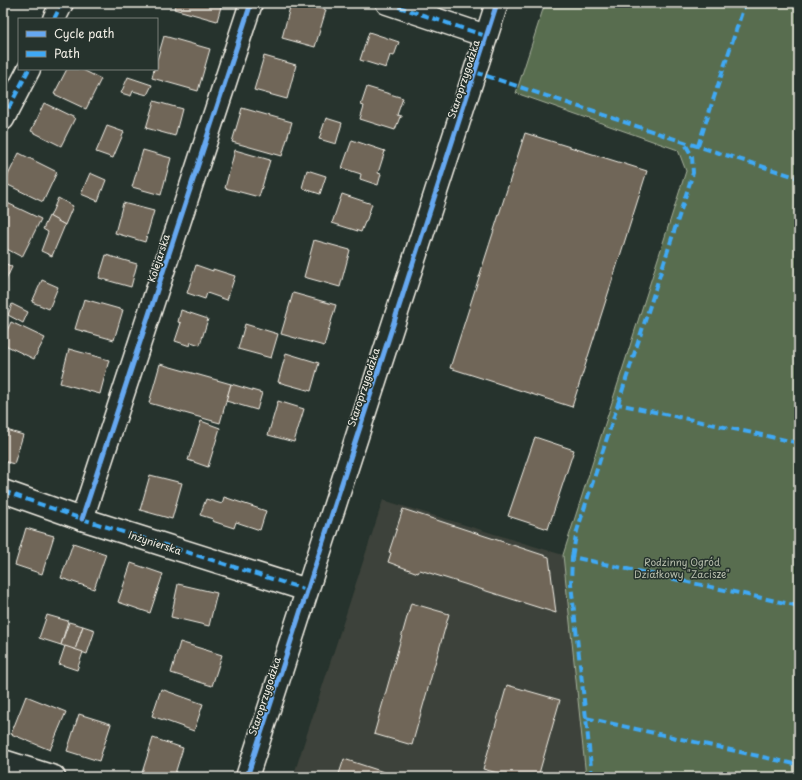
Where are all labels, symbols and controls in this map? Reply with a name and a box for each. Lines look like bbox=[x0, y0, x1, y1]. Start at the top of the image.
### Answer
legend bbox=[18, 18, 158, 70]
text: Cycle path bbox=[54, 24, 115, 42]
street label: Staroprzygodzka bbox=[443, 37, 483, 120]
text: Path bbox=[54, 44, 80, 62]
street label: Kolejarska bbox=[143, 231, 173, 284]
street label: Staroprzygodzka bbox=[343, 345, 383, 428]
street label: Inżynierska bbox=[126, 526, 184, 559]
park label: Rodzinny Ogród Działkowy "Zacisze" bbox=[634, 554, 730, 582]
street label: Staroprzygodzka bbox=[244, 654, 284, 737]

